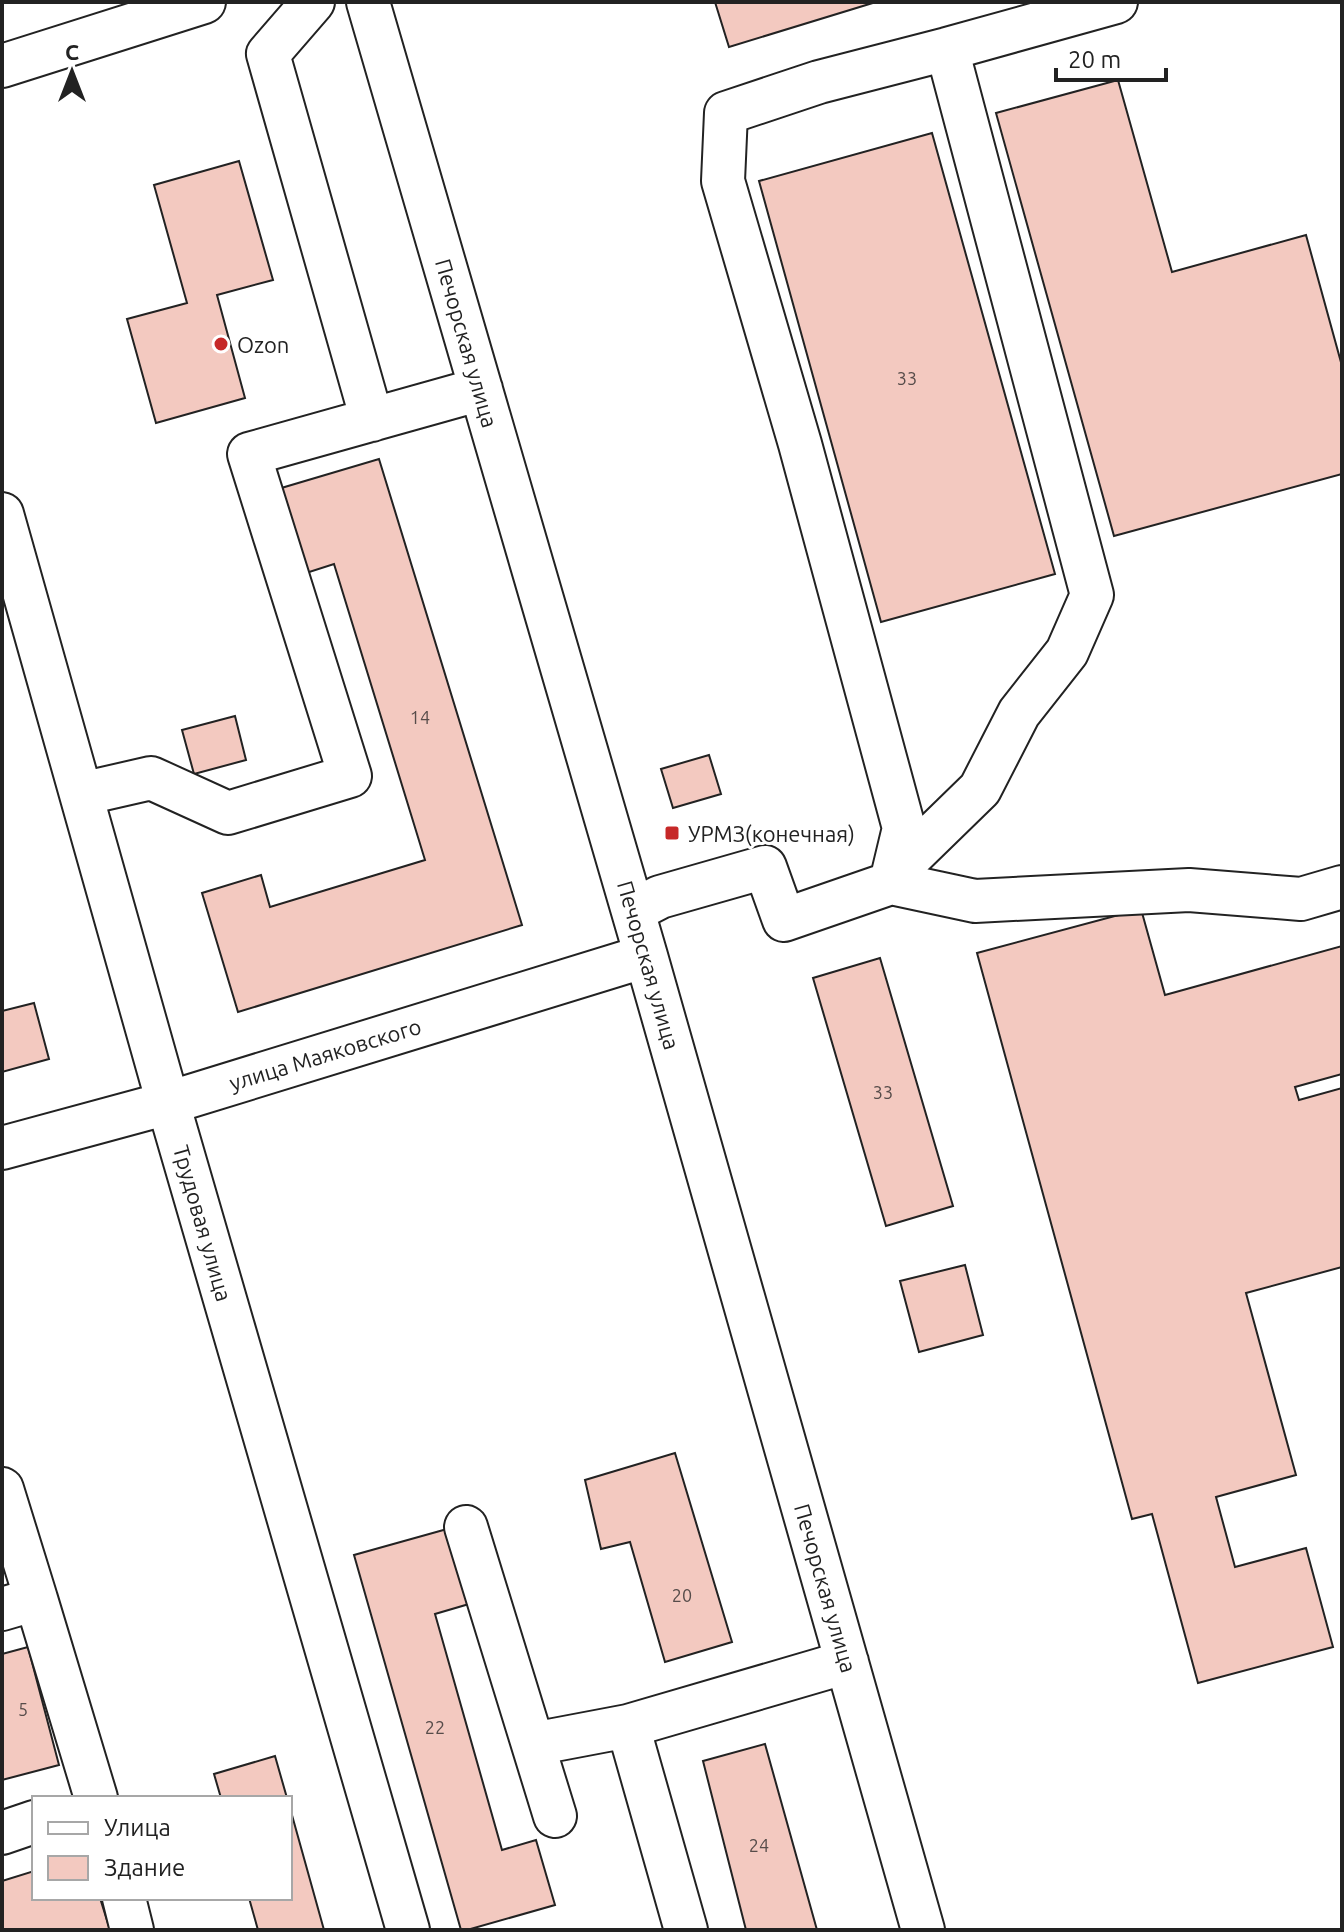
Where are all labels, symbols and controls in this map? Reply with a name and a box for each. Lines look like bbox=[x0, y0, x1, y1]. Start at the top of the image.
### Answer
north arrow bbox=[32, 32, 112, 112]
scale bar bbox=[1056, 32, 1166, 82]
text: С bbox=[65, 39, 79, 64]
text: 20 m bbox=[1068, 46, 1121, 73]
street label: Печорская улица bbox=[431, 256, 503, 430]
place label: Ozon bbox=[237, 332, 289, 357]
marker: Ozon bbox=[212, 335, 230, 353]
house number: 33 bbox=[897, 368, 917, 388]
house number: 14 bbox=[410, 707, 430, 727]
place label: УРМЗ(конечная) bbox=[688, 821, 855, 847]
marker: УРМЗ(конечная) bbox=[663, 824, 681, 842]
street label: Печорская улица bbox=[613, 878, 685, 1052]
street label: улица Маяковского bbox=[226, 1013, 424, 1095]
house number: 33 bbox=[873, 1082, 893, 1102]
street label: Трудовая улица bbox=[169, 1142, 237, 1304]
street label: Печорская улица bbox=[790, 1501, 862, 1675]
house number: 20 bbox=[672, 1585, 692, 1605]
house number: 5 bbox=[18, 1699, 28, 1719]
house number: 22 bbox=[425, 1717, 445, 1737]
legend bbox=[32, 1796, 292, 1900]
text: Улица bbox=[104, 1814, 171, 1841]
house number: 24 bbox=[749, 1835, 769, 1855]
text: Здание bbox=[104, 1854, 185, 1881]

